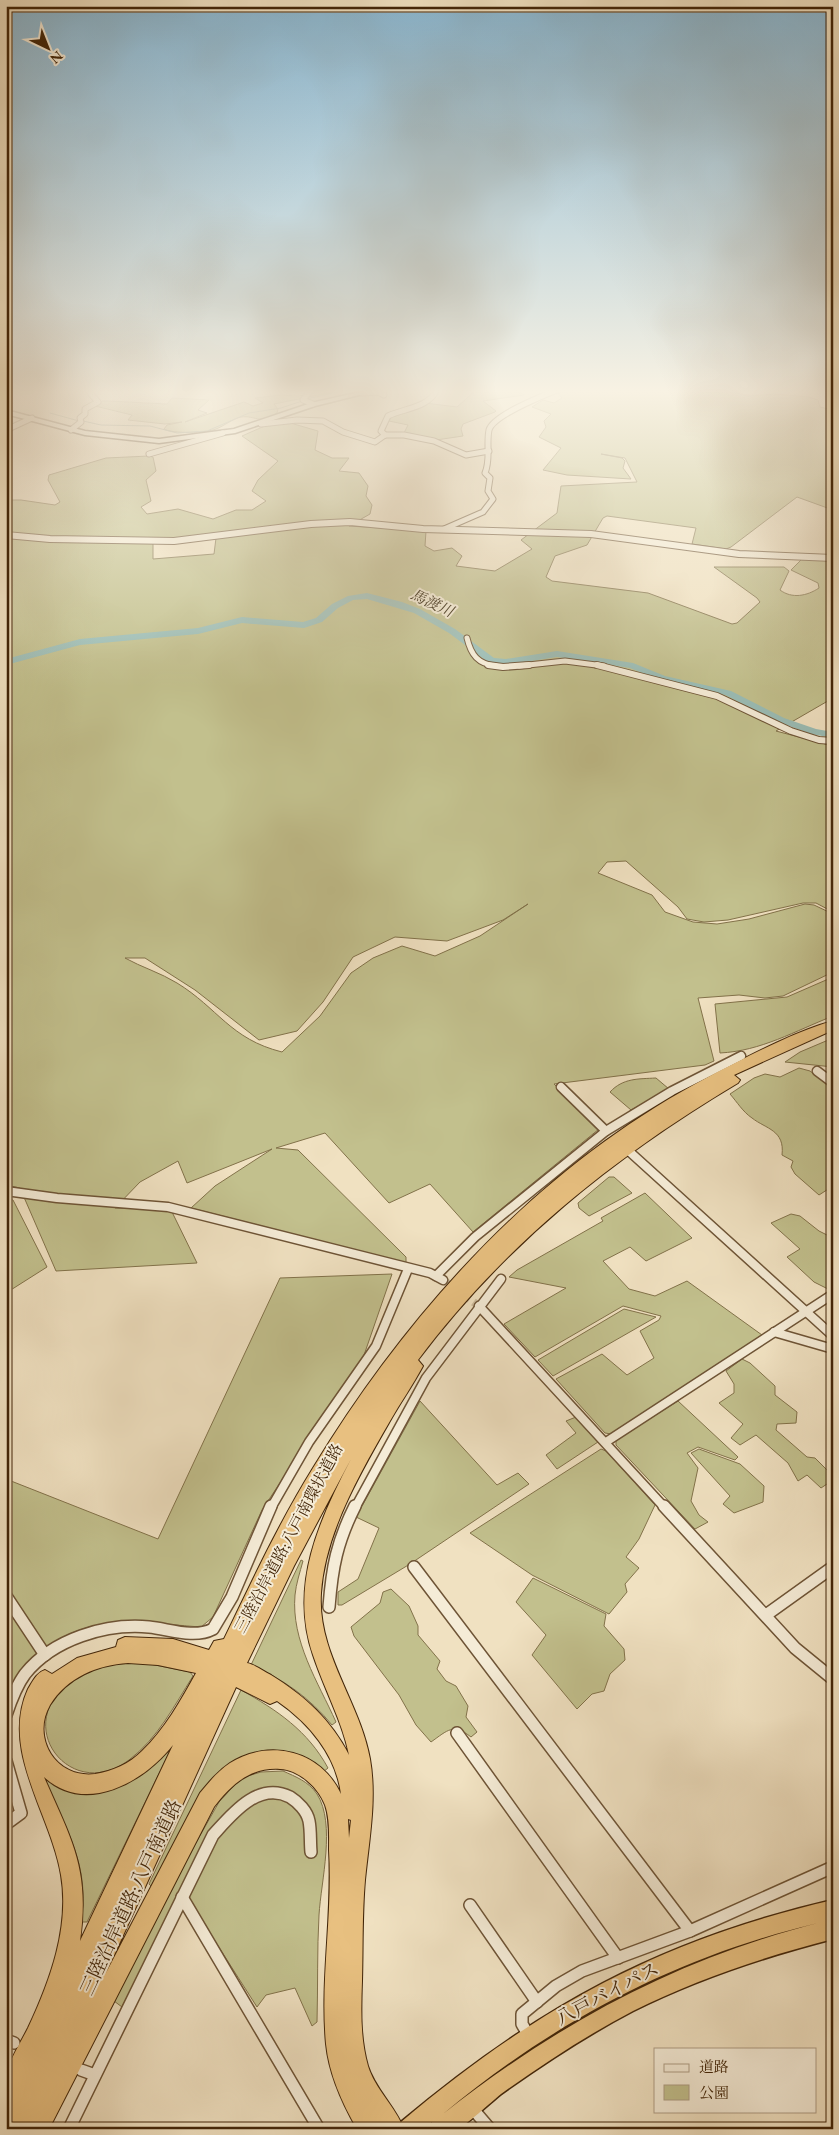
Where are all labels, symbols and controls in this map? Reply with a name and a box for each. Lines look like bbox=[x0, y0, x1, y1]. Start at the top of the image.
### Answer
north arrow bbox=[22, 22, 72, 72]
text: N bbox=[46, 47, 67, 68]
water label: 馬渡川 bbox=[408, 584, 458, 622]
street label: 三陸沿岸道路;八戸南環状道路 bbox=[229, 1440, 347, 1637]
street label: 三陸沿岸道路;八戸南道路 bbox=[74, 1795, 187, 1999]
street label: 八戸バイパス bbox=[551, 1956, 663, 2031]
legend bbox=[654, 2048, 816, 2112]
text: 道路 bbox=[699, 2057, 729, 2076]
text: 公園 bbox=[699, 2083, 729, 2102]

